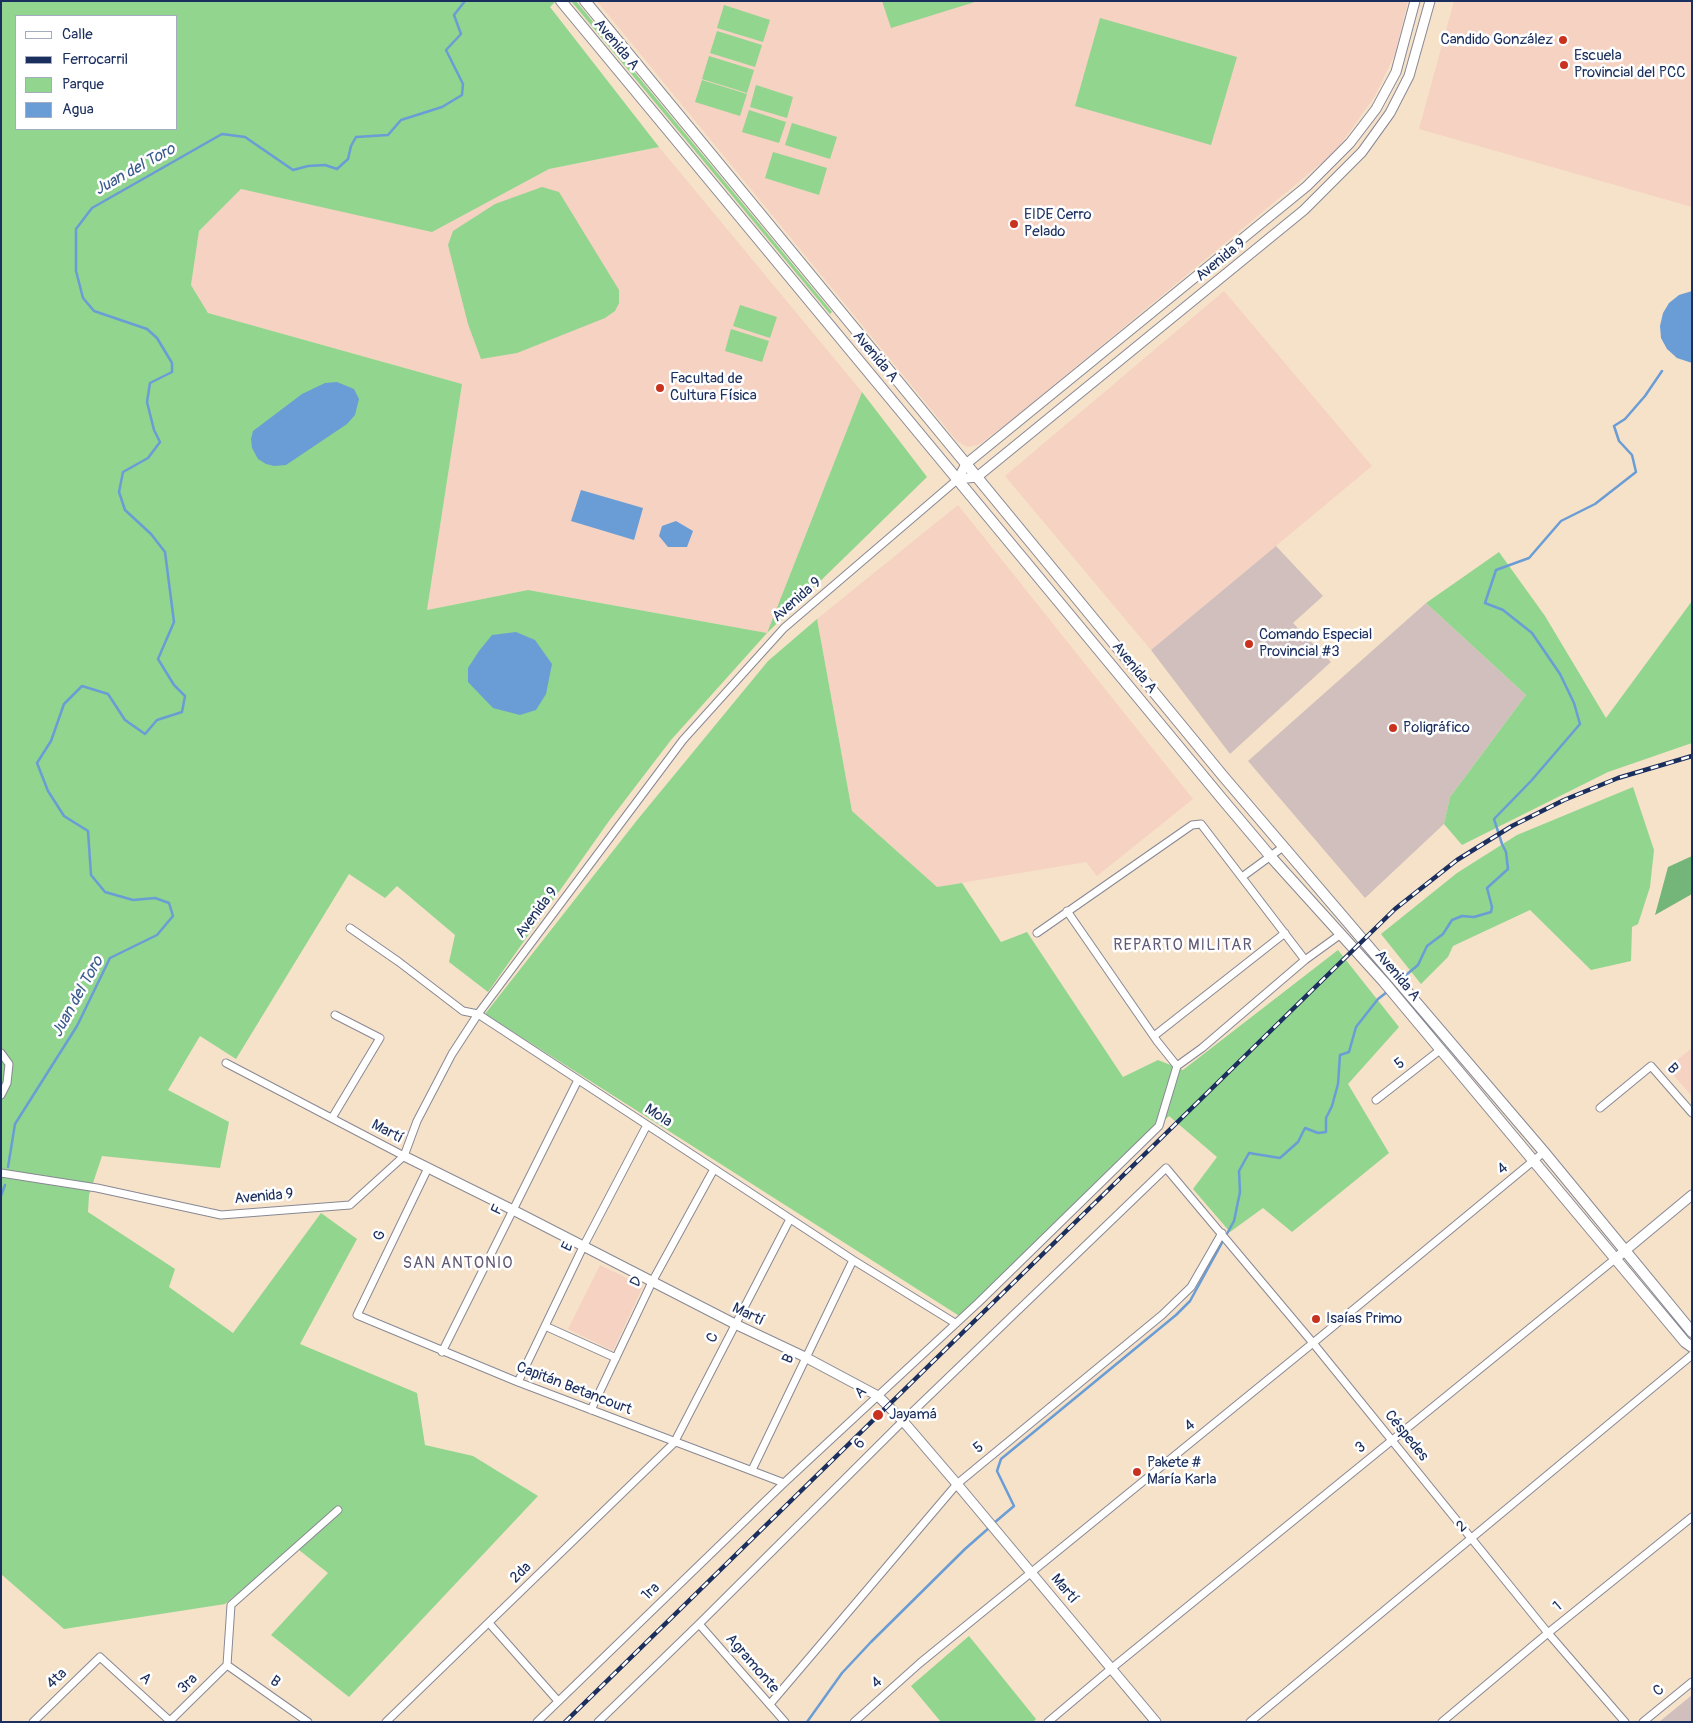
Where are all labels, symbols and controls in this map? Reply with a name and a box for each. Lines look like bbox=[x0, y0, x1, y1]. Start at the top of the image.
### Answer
legend bbox=[15, 15, 178, 130]
street label: Avenida A bbox=[589, 16, 643, 74]
text: Calle bbox=[62, 25, 93, 44]
place label: Candido González bbox=[1440, 31, 1553, 49]
marker: Candido González bbox=[1557, 34, 1569, 46]
place label: Escuela Provincial del PCC bbox=[1574, 47, 1685, 82]
text: Ferrocarril bbox=[62, 50, 128, 69]
marker: Escuela Provincial del PCC bbox=[1558, 59, 1570, 71]
text: Parque bbox=[62, 75, 104, 94]
text: Agua bbox=[62, 100, 94, 119]
water label: Juan del Toro bbox=[91, 140, 179, 200]
place label: EIDE Cerro Pelado bbox=[1024, 206, 1092, 241]
marker: EIDE Cerro Pelado bbox=[1008, 218, 1020, 230]
street label: Avenida 9 bbox=[1192, 234, 1250, 286]
street label: Avenida A bbox=[848, 328, 902, 386]
place label: Facultad de Cultura Física bbox=[670, 370, 757, 405]
marker: Facultad de Cultura Física bbox=[654, 382, 666, 394]
street label: Avenida 9 bbox=[769, 574, 825, 626]
place label: Comando Especial Provincial #3 bbox=[1259, 626, 1372, 661]
marker: Comando Especial Provincial #3 bbox=[1243, 638, 1255, 650]
street label: Avenida A bbox=[1108, 639, 1160, 697]
place label: Poligráfico bbox=[1403, 719, 1470, 737]
marker: Poligráfico bbox=[1387, 722, 1399, 734]
street label: Avenida 9 bbox=[512, 884, 562, 942]
district label: REPARTO MILITAR bbox=[1111, 936, 1255, 956]
street label: Avenida A bbox=[1370, 947, 1424, 1005]
water label: Juan del Toro bbox=[48, 953, 108, 1041]
street label: 5 bbox=[1391, 1054, 1409, 1074]
street label: B bbox=[1662, 1060, 1682, 1078]
street label: Mola bbox=[641, 1100, 675, 1132]
street label: Martí bbox=[368, 1116, 406, 1148]
street label: 4 bbox=[1494, 1159, 1512, 1179]
street label: Avenida 9 bbox=[234, 1185, 294, 1209]
street label: F bbox=[488, 1202, 508, 1218]
street label: G bbox=[370, 1228, 390, 1244]
street label: E bbox=[558, 1240, 578, 1254]
district label: SAN ANTONIO bbox=[401, 1254, 515, 1274]
street label: D bbox=[627, 1274, 647, 1290]
street label: Martí bbox=[729, 1300, 767, 1330]
place label: Isaías Primo bbox=[1326, 1310, 1402, 1328]
marker: Isaías Primo bbox=[1310, 1313, 1322, 1325]
street label: C bbox=[703, 1330, 723, 1346]
street label: B bbox=[779, 1351, 799, 1367]
street label: Capitán Betancourt bbox=[514, 1359, 634, 1419]
street label: A bbox=[851, 1383, 871, 1403]
place label: Jayamá bbox=[889, 1406, 937, 1424]
street label: Céspedes bbox=[1380, 1407, 1432, 1465]
marker: Jayamá bbox=[871, 1408, 885, 1422]
street label: 4 bbox=[1181, 1416, 1199, 1436]
street label: 6 bbox=[851, 1435, 869, 1453]
street label: 5 bbox=[970, 1438, 988, 1458]
street label: 3 bbox=[1352, 1438, 1370, 1458]
place label: Pakete # María Karla bbox=[1147, 1454, 1216, 1489]
marker: Pakete # María Karla bbox=[1131, 1466, 1143, 1478]
street label: 2 bbox=[1453, 1517, 1471, 1537]
street label: 2da bbox=[507, 1559, 535, 1587]
street label: Martí bbox=[1046, 1570, 1082, 1608]
street label: 1ra bbox=[638, 1579, 664, 1605]
street label: 1 bbox=[1550, 1598, 1566, 1616]
street label: Agramonte bbox=[721, 1631, 783, 1697]
street label: 4ta bbox=[43, 1665, 71, 1693]
street label: A bbox=[135, 1669, 155, 1689]
street label: 3ra bbox=[174, 1670, 202, 1698]
street label: B bbox=[266, 1672, 284, 1692]
street label: 4 bbox=[868, 1673, 886, 1693]
street label: C bbox=[1650, 1681, 1668, 1701]

